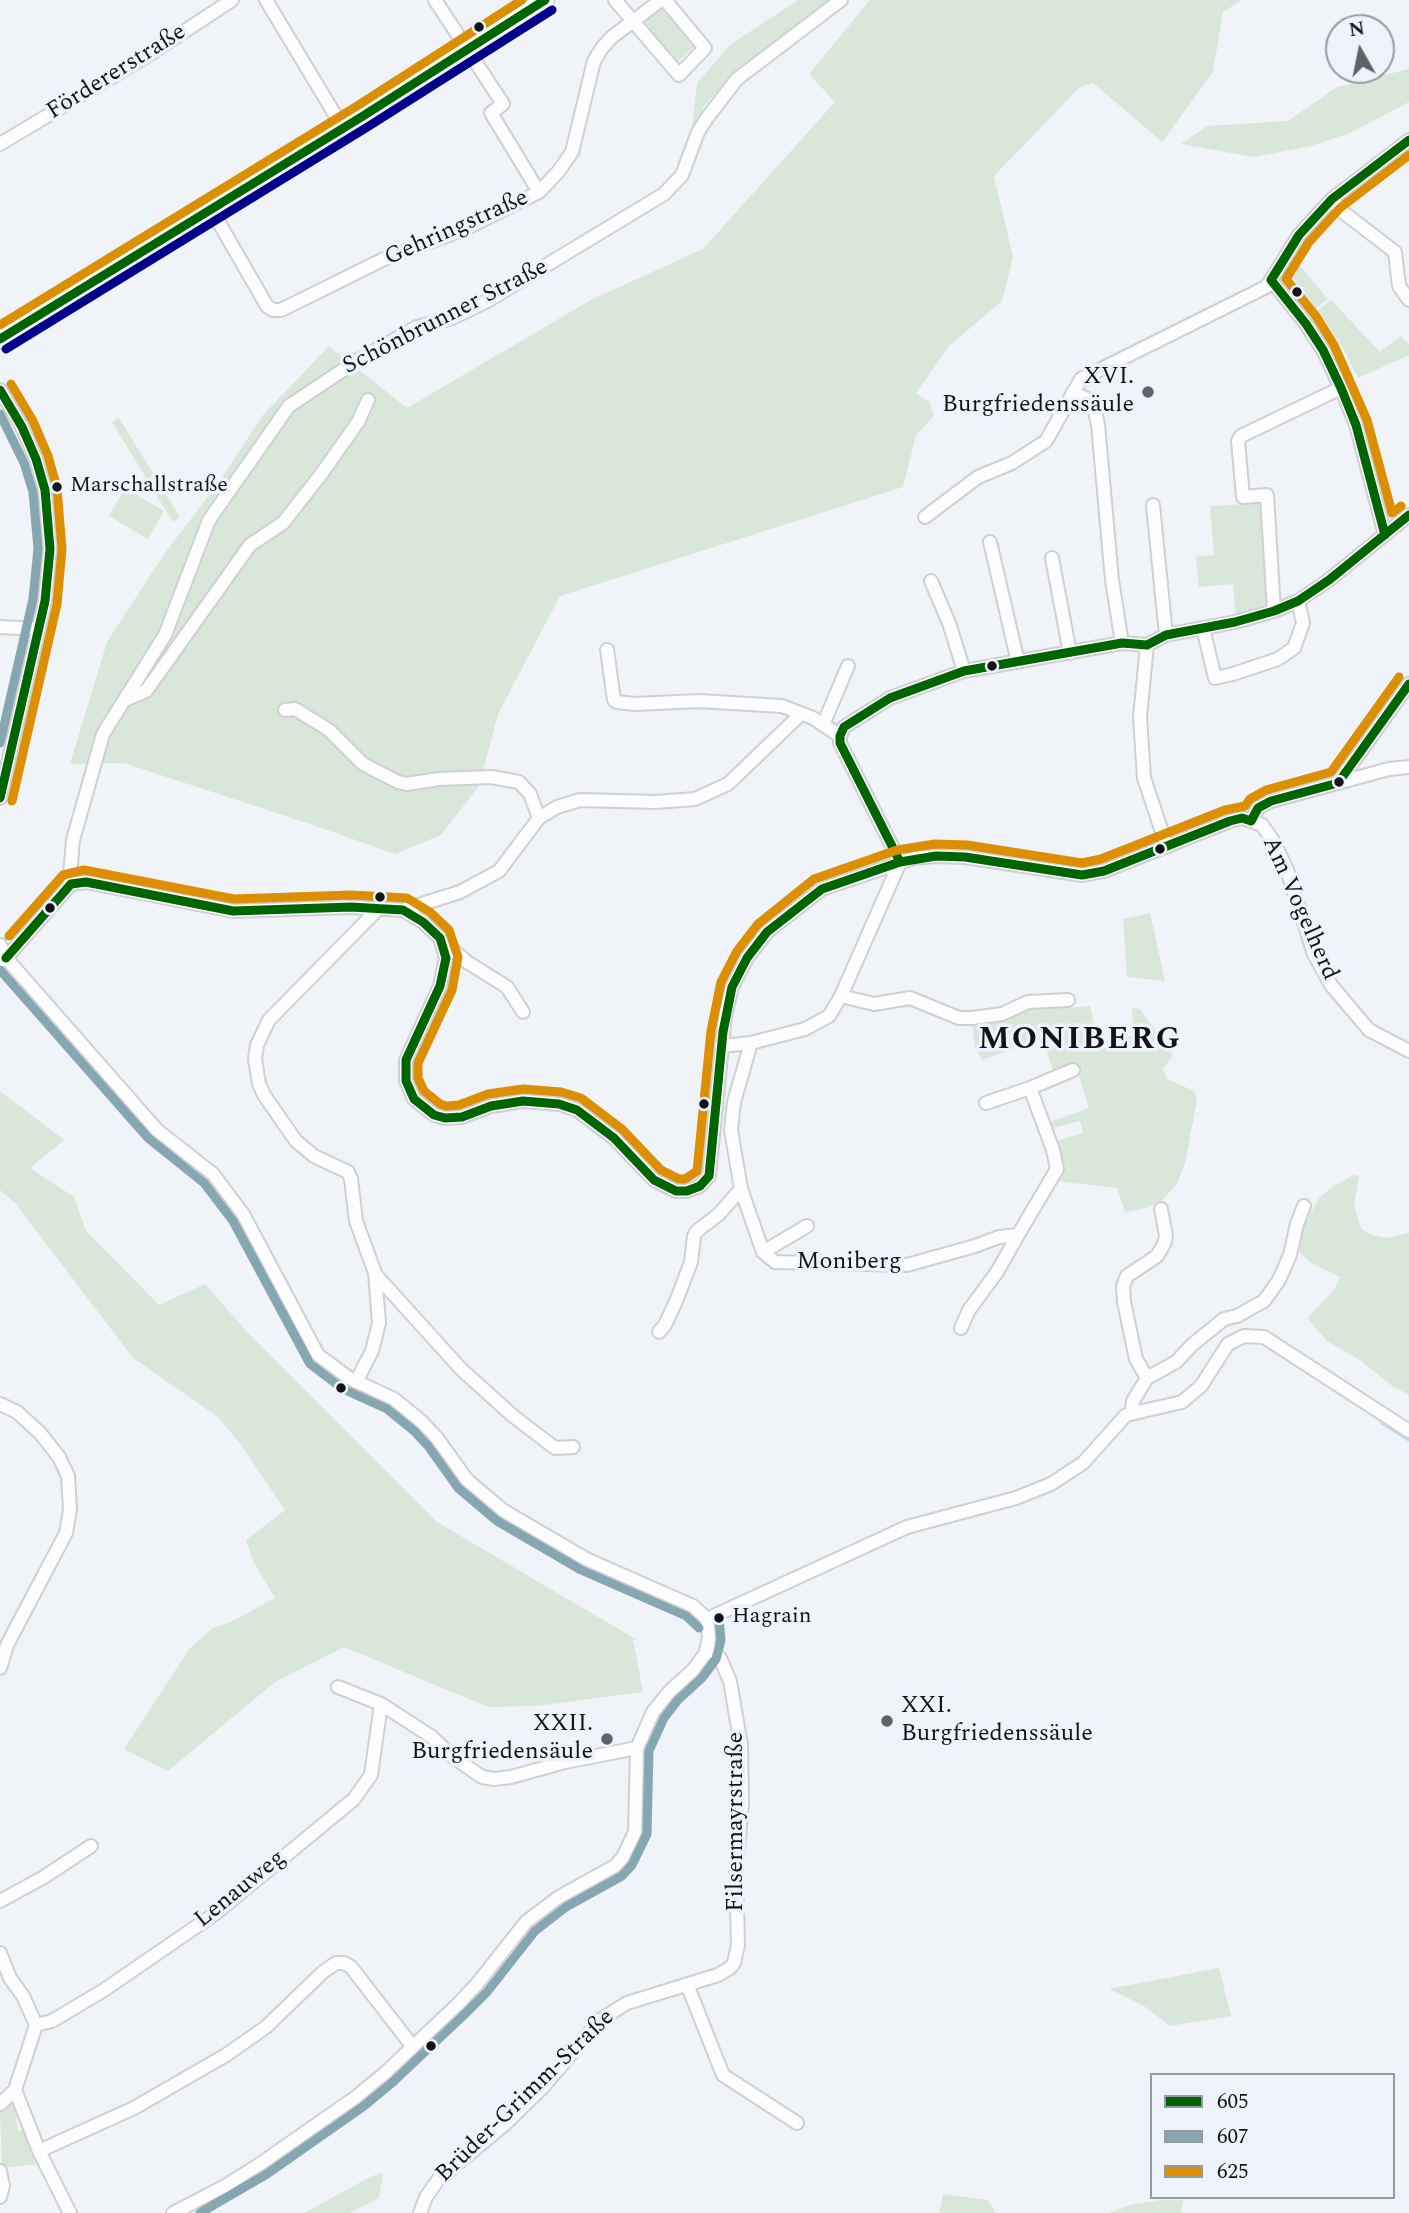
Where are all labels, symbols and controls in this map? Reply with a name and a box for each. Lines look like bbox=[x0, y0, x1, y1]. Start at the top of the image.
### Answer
north arrow bbox=[1325, 14, 1395, 84]
text: N bbox=[1347, 14, 1367, 45]
street label: Fördererstraße bbox=[42, 19, 192, 127]
unlabelled marker bbox=[472, 20, 486, 34]
street label: Gehringstraße bbox=[381, 184, 533, 274]
street label: Schönbrunner Straße bbox=[339, 254, 553, 382]
unlabelled marker bbox=[1290, 285, 1304, 299]
place label: XVI. Burgfriedenssäule bbox=[942, 364, 1134, 420]
marker: XVI. Burgfriedenssäule bbox=[1140, 384, 1156, 400]
place label: Marschallstraße bbox=[70, 474, 228, 500]
marker: Marschallstraße bbox=[50, 480, 64, 494]
unlabelled marker bbox=[985, 659, 999, 673]
unlabelled marker bbox=[1332, 775, 1346, 789]
street label: Am Vogelherd bbox=[1254, 833, 1344, 985]
unlabelled marker bbox=[1153, 842, 1167, 856]
unlabelled marker bbox=[373, 890, 387, 904]
unlabelled marker bbox=[43, 901, 57, 915]
district label: MONIBERG bbox=[979, 1023, 1181, 1061]
unlabelled marker bbox=[697, 1097, 711, 1111]
street label: Moniberg bbox=[796, 1249, 902, 1277]
unlabelled marker bbox=[334, 1381, 348, 1395]
place label: Hagrain bbox=[732, 1605, 812, 1631]
marker: Hagrain bbox=[712, 1611, 726, 1625]
place label: XXI. Burgfriedenssäule bbox=[901, 1693, 1093, 1749]
place label: XXII. Burgfriedensäule bbox=[411, 1711, 593, 1767]
marker: XXI. Burgfriedenssäule bbox=[879, 1713, 895, 1729]
marker: XXII. Burgfriedensäule bbox=[599, 1731, 615, 1747]
street label: Filsermayrstraße bbox=[723, 1732, 751, 1912]
street label: Lenauweg bbox=[190, 1845, 292, 1935]
street label: Brüder-Grimm-Straße bbox=[431, 2004, 621, 2190]
unlabelled marker bbox=[424, 2039, 438, 2053]
legend bbox=[1150, 2073, 1395, 2199]
text: 605 bbox=[1217, 2086, 1249, 2118]
text: 607 bbox=[1217, 2121, 1249, 2153]
text: 625 bbox=[1217, 2156, 1249, 2188]

